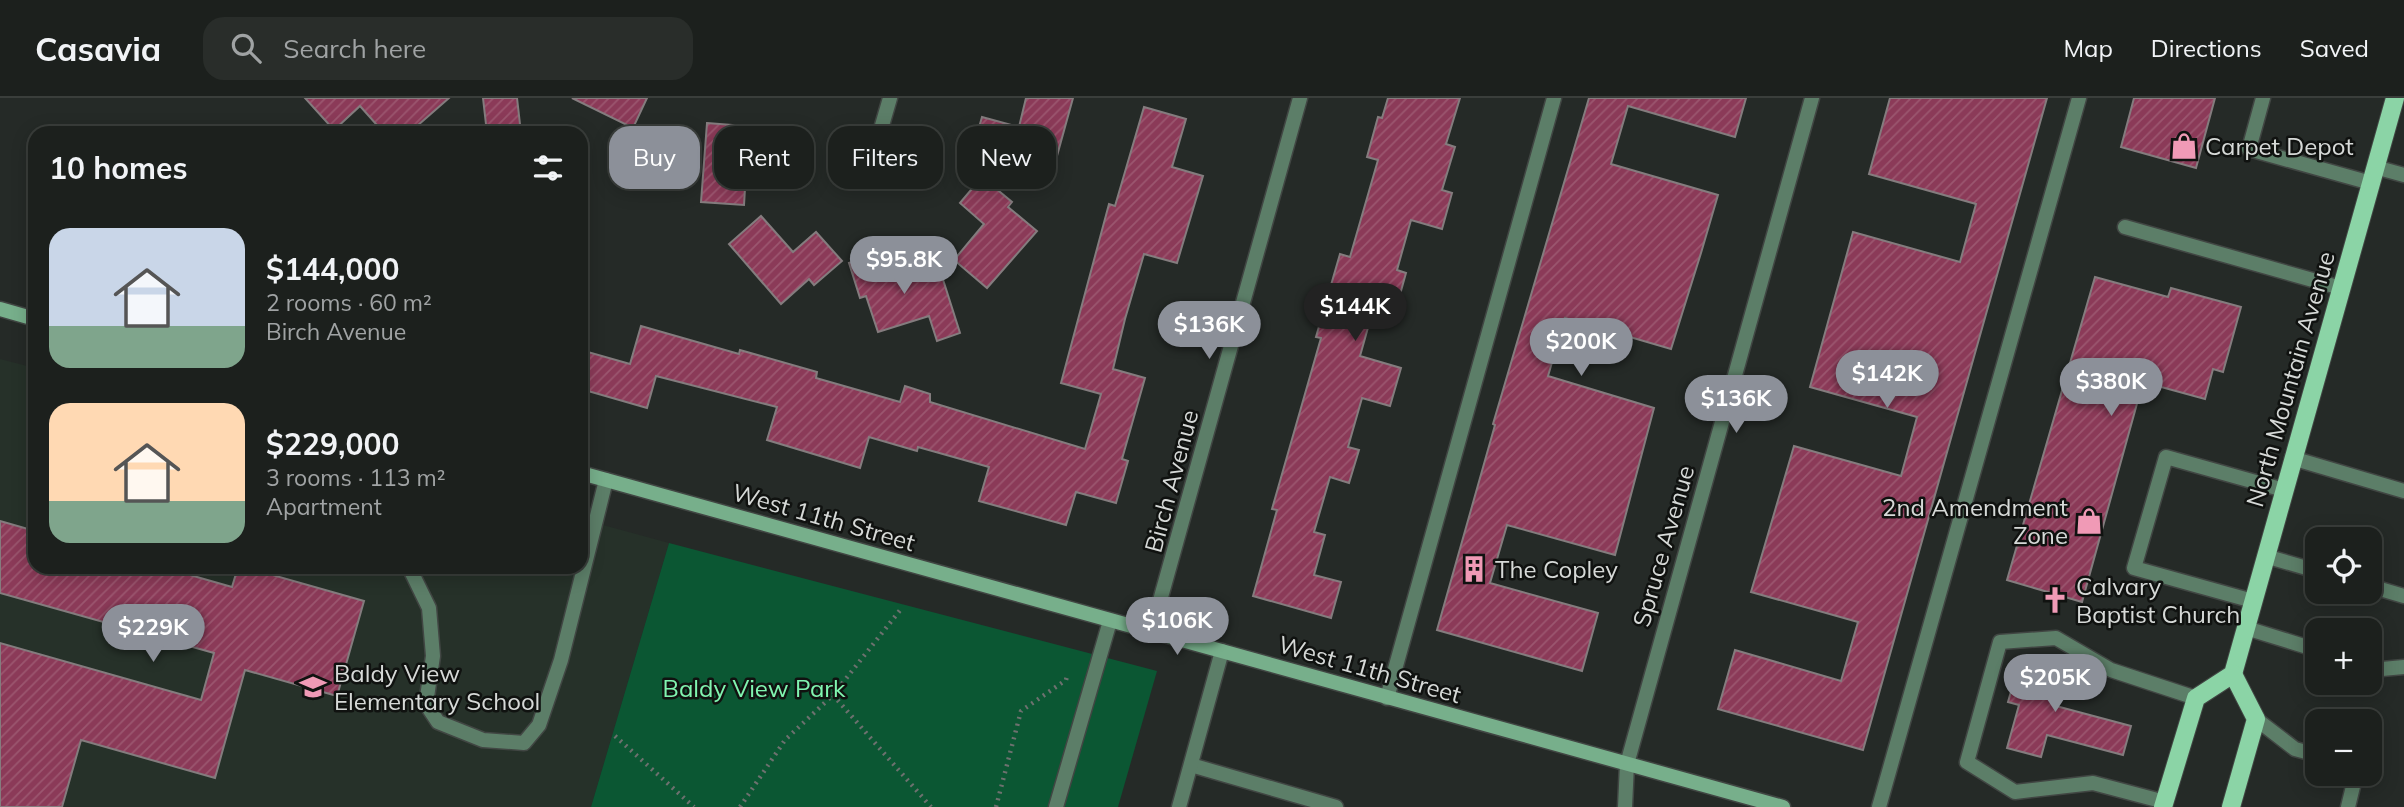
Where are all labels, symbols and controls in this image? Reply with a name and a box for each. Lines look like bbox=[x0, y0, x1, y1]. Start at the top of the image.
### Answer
search box bbox=[203, 17, 693, 80]
text: Casavia bbox=[35, 28, 161, 69]
icon: search bbox=[227, 29, 265, 67]
text: Search here bbox=[283, 32, 426, 65]
text: Map bbox=[2063, 33, 2113, 63]
text: Directions bbox=[2151, 33, 2262, 63]
text: Saved bbox=[2300, 33, 2369, 63]
chip: Buy bbox=[609, 126, 700, 189]
chip: Rent bbox=[714, 126, 814, 189]
chip: Filters bbox=[828, 126, 943, 189]
chip: New bbox=[957, 126, 1056, 189]
shop icon: Carpet Depot bbox=[2169, 131, 2199, 161]
place label: Carpet Depot bbox=[2205, 131, 2354, 161]
text: 10 homes bbox=[49, 149, 188, 187]
icon: filters bbox=[529, 149, 567, 187]
pin: $95.8K bbox=[847, 236, 961, 296]
text: $95.8K bbox=[866, 244, 942, 273]
street label: North Mountain Avenue bbox=[2239, 248, 2341, 510]
text: $144,000 bbox=[266, 250, 399, 288]
icon: home bbox=[105, 256, 189, 340]
pin: $144K bbox=[1306, 284, 1404, 343]
text: 2 rooms · 60 m² bbox=[266, 288, 432, 317]
text: $144K bbox=[1320, 291, 1390, 320]
pin: $136K bbox=[1160, 302, 1258, 361]
text: $136K bbox=[1174, 309, 1244, 338]
text: Birch Avenue bbox=[266, 317, 406, 346]
pin: $200K bbox=[1532, 318, 1630, 378]
text: $200K bbox=[1546, 326, 1616, 355]
pin: $142K bbox=[1838, 350, 1936, 410]
text: $142K bbox=[1852, 358, 1922, 387]
pin: $380K bbox=[2062, 358, 2160, 418]
text: $380K bbox=[2076, 366, 2146, 395]
pin: $136K bbox=[1687, 376, 1785, 435]
text: $136K bbox=[1701, 383, 1771, 412]
street label: Birch Avenue bbox=[1138, 406, 1204, 556]
text: $229,000 bbox=[266, 425, 399, 463]
icon: home bbox=[105, 431, 189, 515]
street label: Spruce Avenue bbox=[1626, 462, 1700, 630]
text: 3 rooms · 113 m² bbox=[266, 463, 446, 492]
street label: West 11th Street bbox=[729, 477, 919, 557]
text: Apartment bbox=[266, 492, 382, 521]
place label: 2nd Amendment Zone bbox=[1882, 492, 2068, 550]
shop icon: 2nd Amendment Zone bbox=[2074, 506, 2104, 536]
map controls bbox=[2305, 527, 2382, 786]
button: locate bbox=[2305, 527, 2382, 604]
building icon: The Copley bbox=[1459, 554, 1489, 584]
place label: The Copley bbox=[1495, 554, 1618, 584]
place label: Calvary Baptist Church bbox=[2076, 571, 2240, 629]
church icon: Calvary Baptist Church bbox=[2040, 585, 2070, 615]
pin: $106K bbox=[1128, 598, 1226, 657]
pin: $229K bbox=[104, 604, 202, 664]
text: $106K bbox=[1142, 605, 1212, 634]
text: $229K bbox=[118, 612, 188, 641]
button: + bbox=[2305, 618, 2382, 695]
street label: West 11th Street bbox=[1275, 629, 1465, 709]
pin: $205K bbox=[2006, 654, 2104, 714]
place label: Baldy View Elementary School bbox=[334, 658, 540, 716]
text: $205K bbox=[2020, 662, 2090, 691]
school or university icon: Baldy View Elementary School bbox=[298, 672, 328, 702]
park label: Baldy View Park bbox=[663, 673, 846, 703]
button: − bbox=[2305, 709, 2382, 786]

